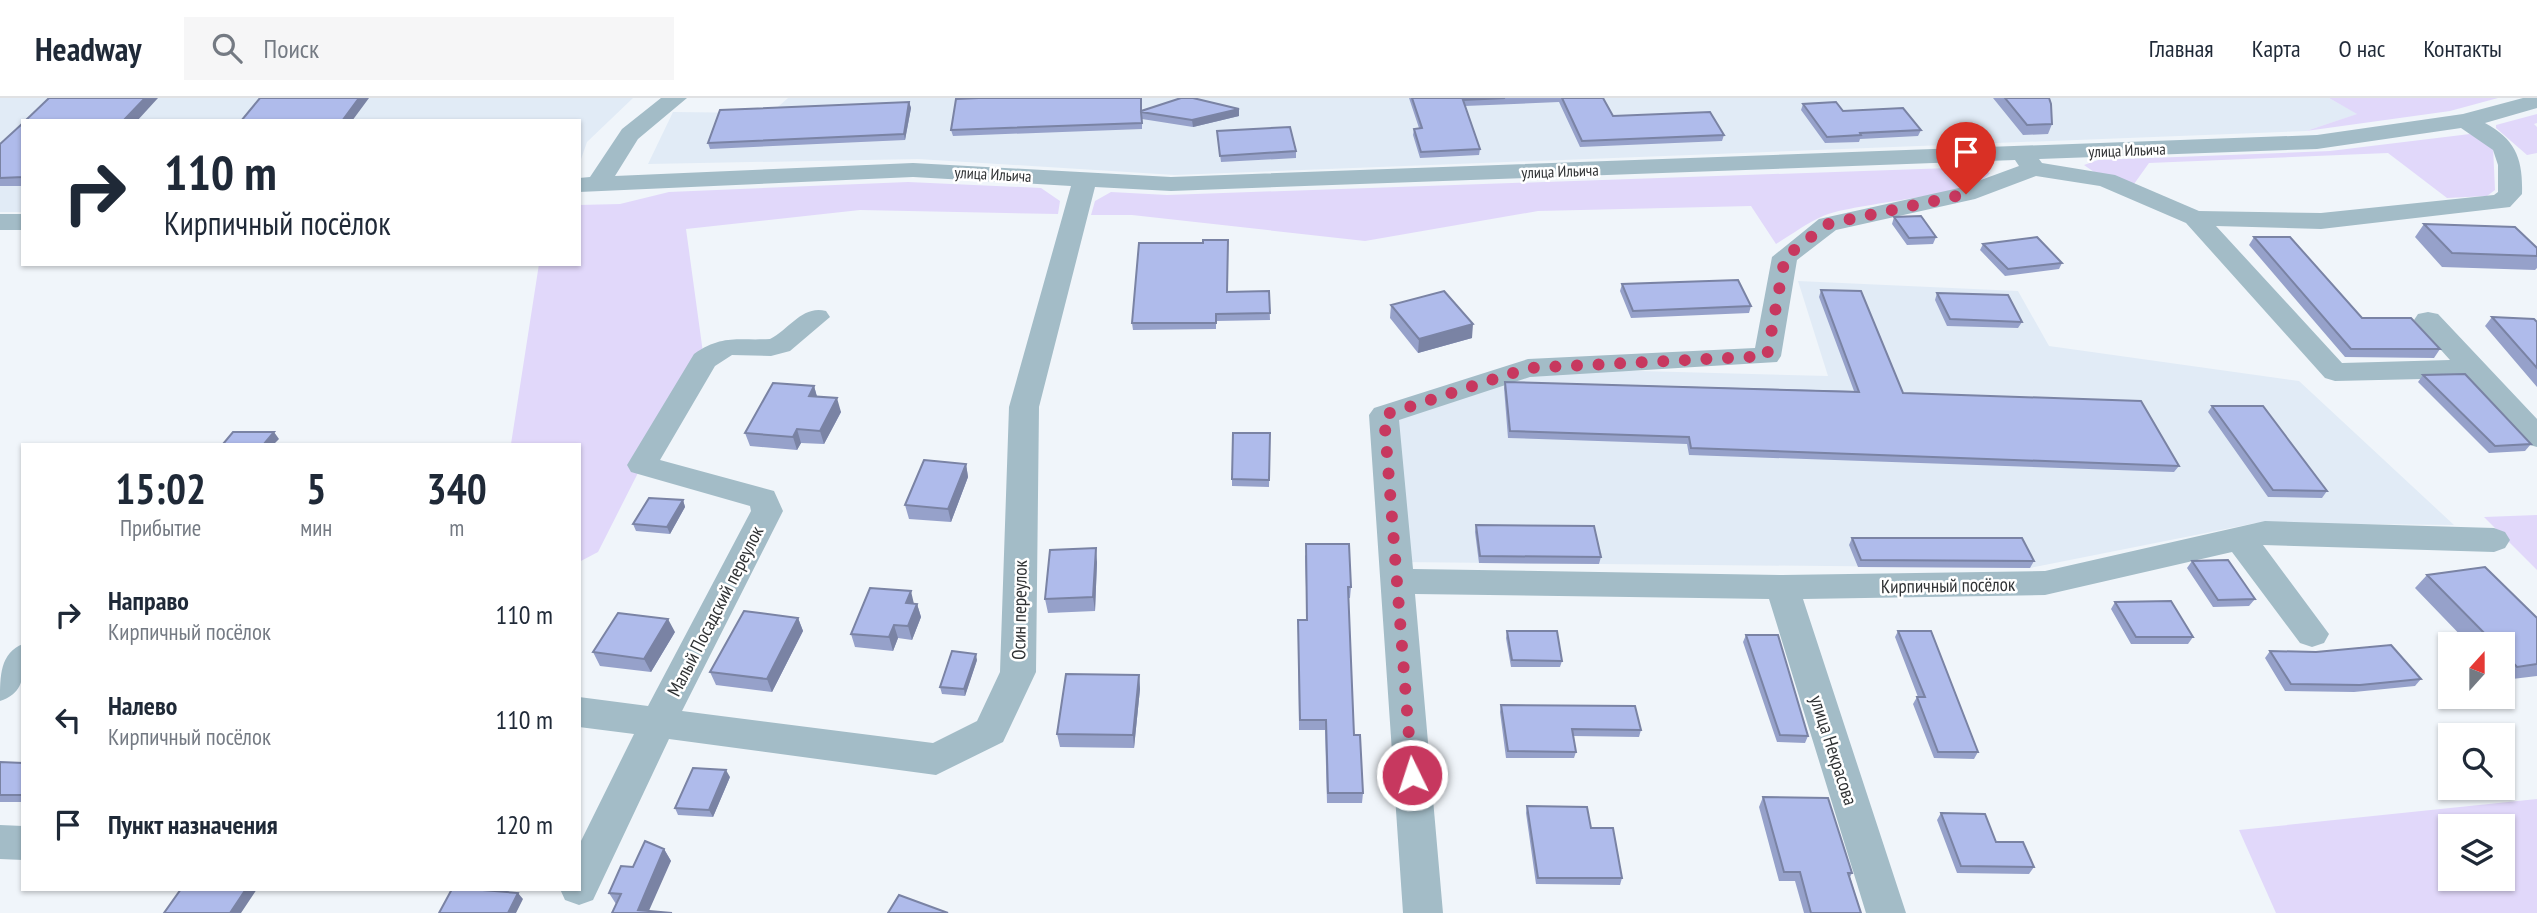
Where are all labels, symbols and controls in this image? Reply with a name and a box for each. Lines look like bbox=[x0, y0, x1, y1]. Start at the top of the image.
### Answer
search box bbox=[184, 17, 674, 80]
text: Headway bbox=[35, 27, 142, 70]
icon: search bbox=[208, 29, 246, 67]
text: Поиск bbox=[264, 32, 319, 65]
text: Главная bbox=[2149, 33, 2214, 64]
text: Карта bbox=[2252, 33, 2301, 64]
text: О нас bbox=[2339, 33, 2385, 64]
text: Контакты bbox=[2423, 33, 2502, 64]
pin bbox=[1936, 122, 1996, 194]
icon: arrive bbox=[1947, 133, 1985, 171]
street label: улица Ильича bbox=[2088, 139, 2166, 161]
text: 110 m bbox=[164, 140, 277, 204]
icon: right bbox=[49, 147, 140, 238]
street label: улица Ильича bbox=[1521, 160, 1599, 182]
street label: улица Ильича bbox=[954, 162, 1032, 186]
text: Кирпичный посёлок bbox=[164, 202, 391, 244]
text: 15:02 bbox=[115, 461, 206, 516]
text: 5 bbox=[306, 461, 326, 516]
text: 340 bbox=[427, 461, 487, 516]
text: Прибытие bbox=[120, 513, 201, 542]
text: мин bbox=[300, 513, 332, 542]
text: m bbox=[449, 513, 464, 542]
street label: Малый Посадский переулок bbox=[662, 521, 769, 700]
street label: Осин переулок bbox=[1006, 559, 1032, 660]
street label: Кирпичный посёлок bbox=[1881, 572, 2016, 598]
text: Направо bbox=[108, 584, 189, 617]
icon: right bbox=[49, 596, 87, 634]
text: 110 m bbox=[495, 598, 553, 631]
text: Кирпичный посёлок bbox=[108, 617, 271, 646]
north arrow bbox=[2438, 632, 2515, 709]
map controls bbox=[2438, 632, 2515, 891]
text: Налево bbox=[108, 689, 177, 722]
street label: улица Некрасова bbox=[1805, 692, 1863, 808]
icon: left bbox=[49, 701, 87, 739]
text: 110 m bbox=[495, 703, 553, 736]
text: Кирпичный посёлок bbox=[108, 722, 271, 751]
button: search bbox=[2438, 723, 2515, 800]
position arrow bbox=[1375, 738, 1449, 812]
icon: arrive bbox=[49, 806, 87, 844]
text: Пункт назначения bbox=[108, 808, 278, 841]
text: 120 m bbox=[495, 808, 553, 841]
button: layers bbox=[2438, 814, 2515, 891]

